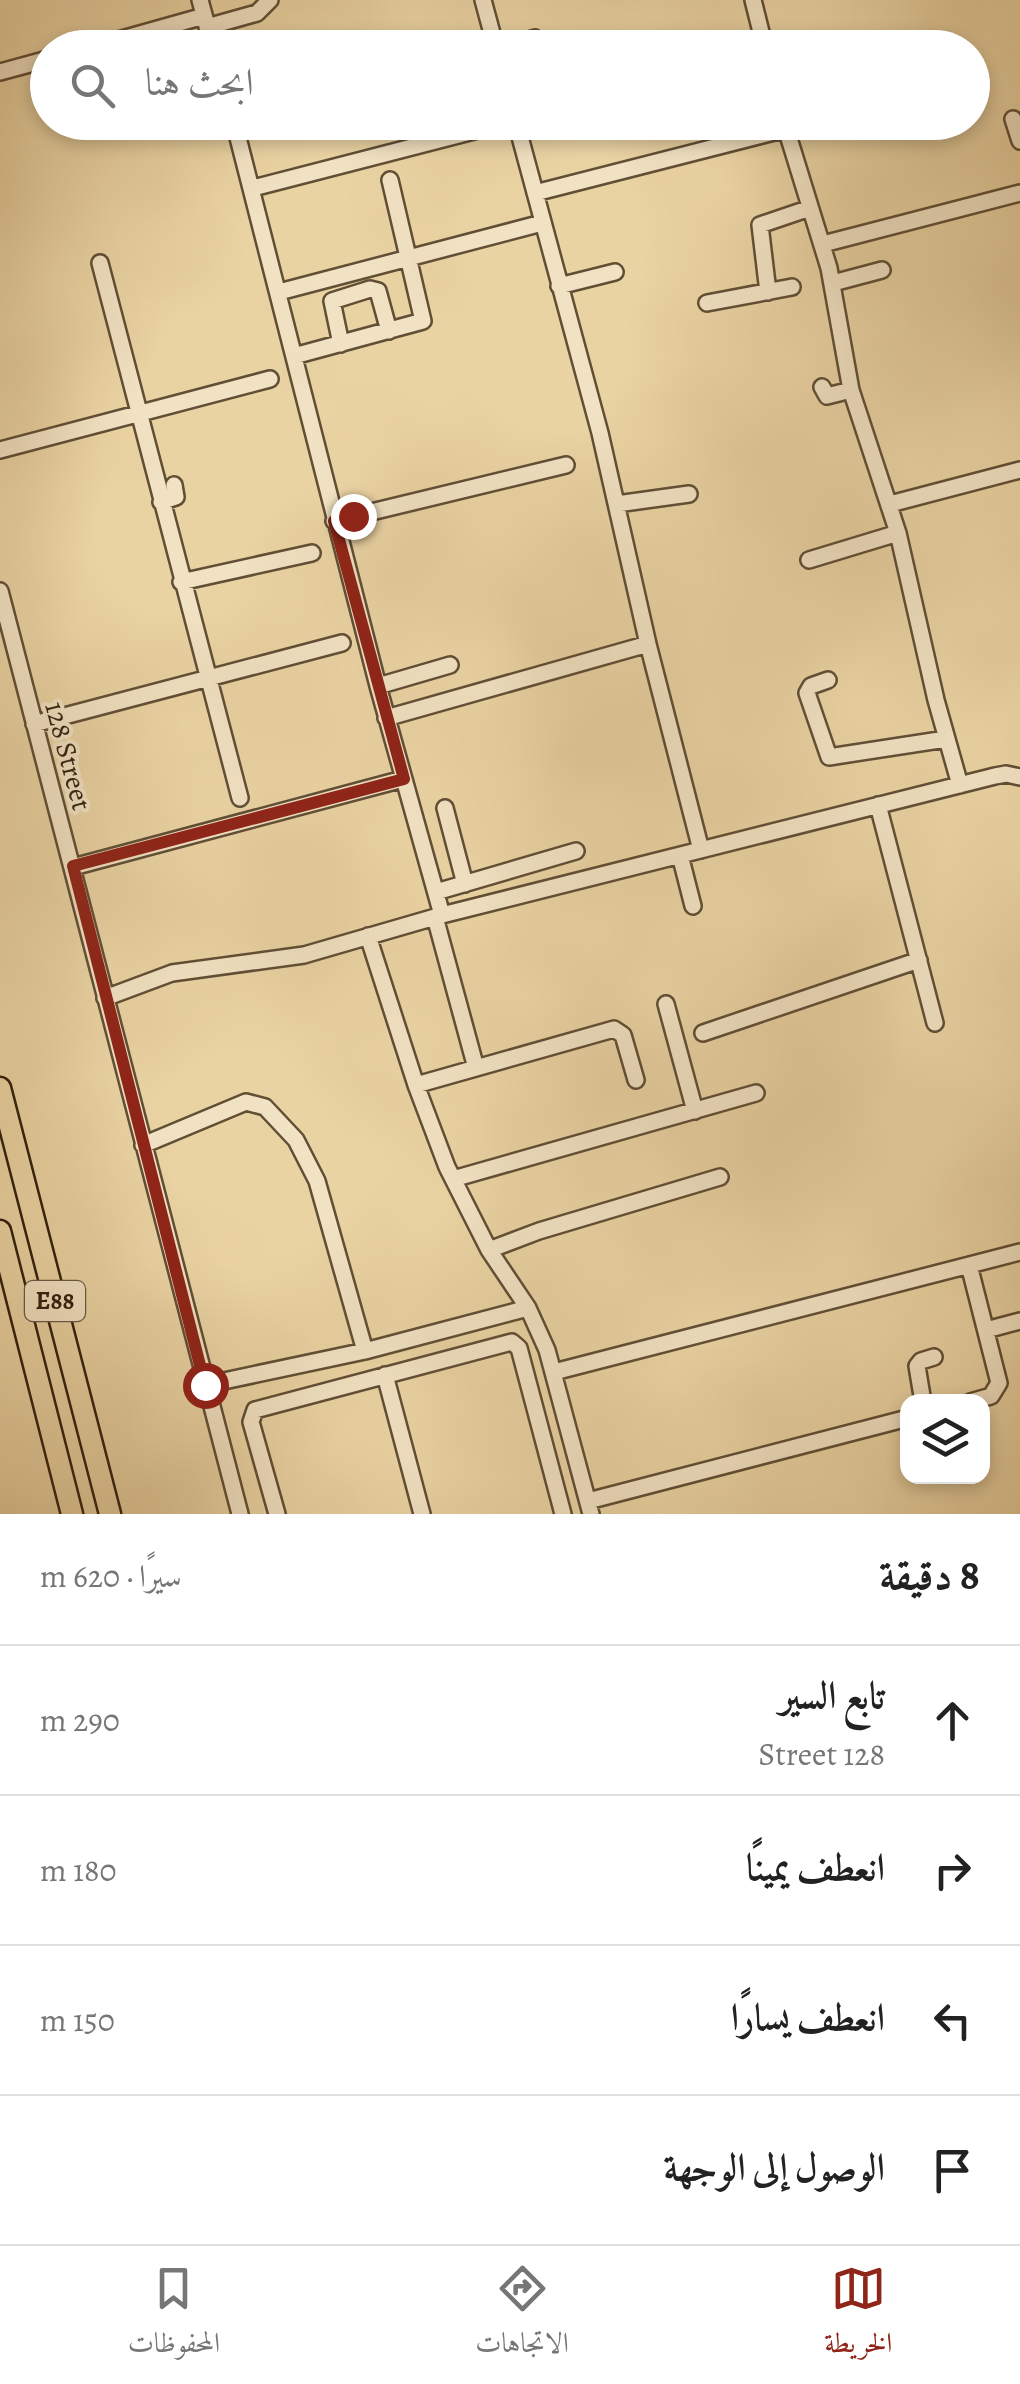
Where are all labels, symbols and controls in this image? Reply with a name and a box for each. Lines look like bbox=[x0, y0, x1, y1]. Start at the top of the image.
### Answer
search box bbox=[30, 30, 990, 140]
text: ابحث هنا bbox=[145, 56, 254, 108]
icon: search bbox=[65, 58, 120, 113]
route end bbox=[331, 494, 377, 540]
street label: 128 Street bbox=[35, 698, 101, 814]
road number: E88 bbox=[25, 1281, 85, 1321]
route start bbox=[183, 1363, 229, 1409]
map controls bbox=[900, 1394, 990, 1484]
button: layers bbox=[900, 1394, 990, 1484]
text: 8 دقيقة bbox=[879, 1546, 980, 1603]
text: سيرًا · 620 m bbox=[40, 1554, 182, 1598]
text: تابع السير bbox=[779, 1669, 885, 1721]
icon: ahead bbox=[925, 1693, 980, 1748]
text: 290 m bbox=[40, 1698, 120, 1742]
text: 128 Street bbox=[758, 1732, 885, 1776]
text: انعطف يمينًا bbox=[746, 1841, 885, 1893]
icon: right bbox=[925, 1843, 980, 1898]
text: 180 m bbox=[40, 1848, 117, 1892]
text: انعطف يسارًا bbox=[731, 1991, 885, 2043]
icon: left bbox=[925, 1993, 980, 2048]
text: 150 m bbox=[40, 1998, 115, 2042]
text: الوصول إلى الوجهة bbox=[664, 2141, 885, 2193]
icon: arrive bbox=[925, 2143, 980, 2198]
tab: المحفوظات bbox=[128, 2261, 220, 2370]
tab: الاتجاهات bbox=[475, 2261, 569, 2370]
tab: الخريطة bbox=[824, 2261, 892, 2370]

